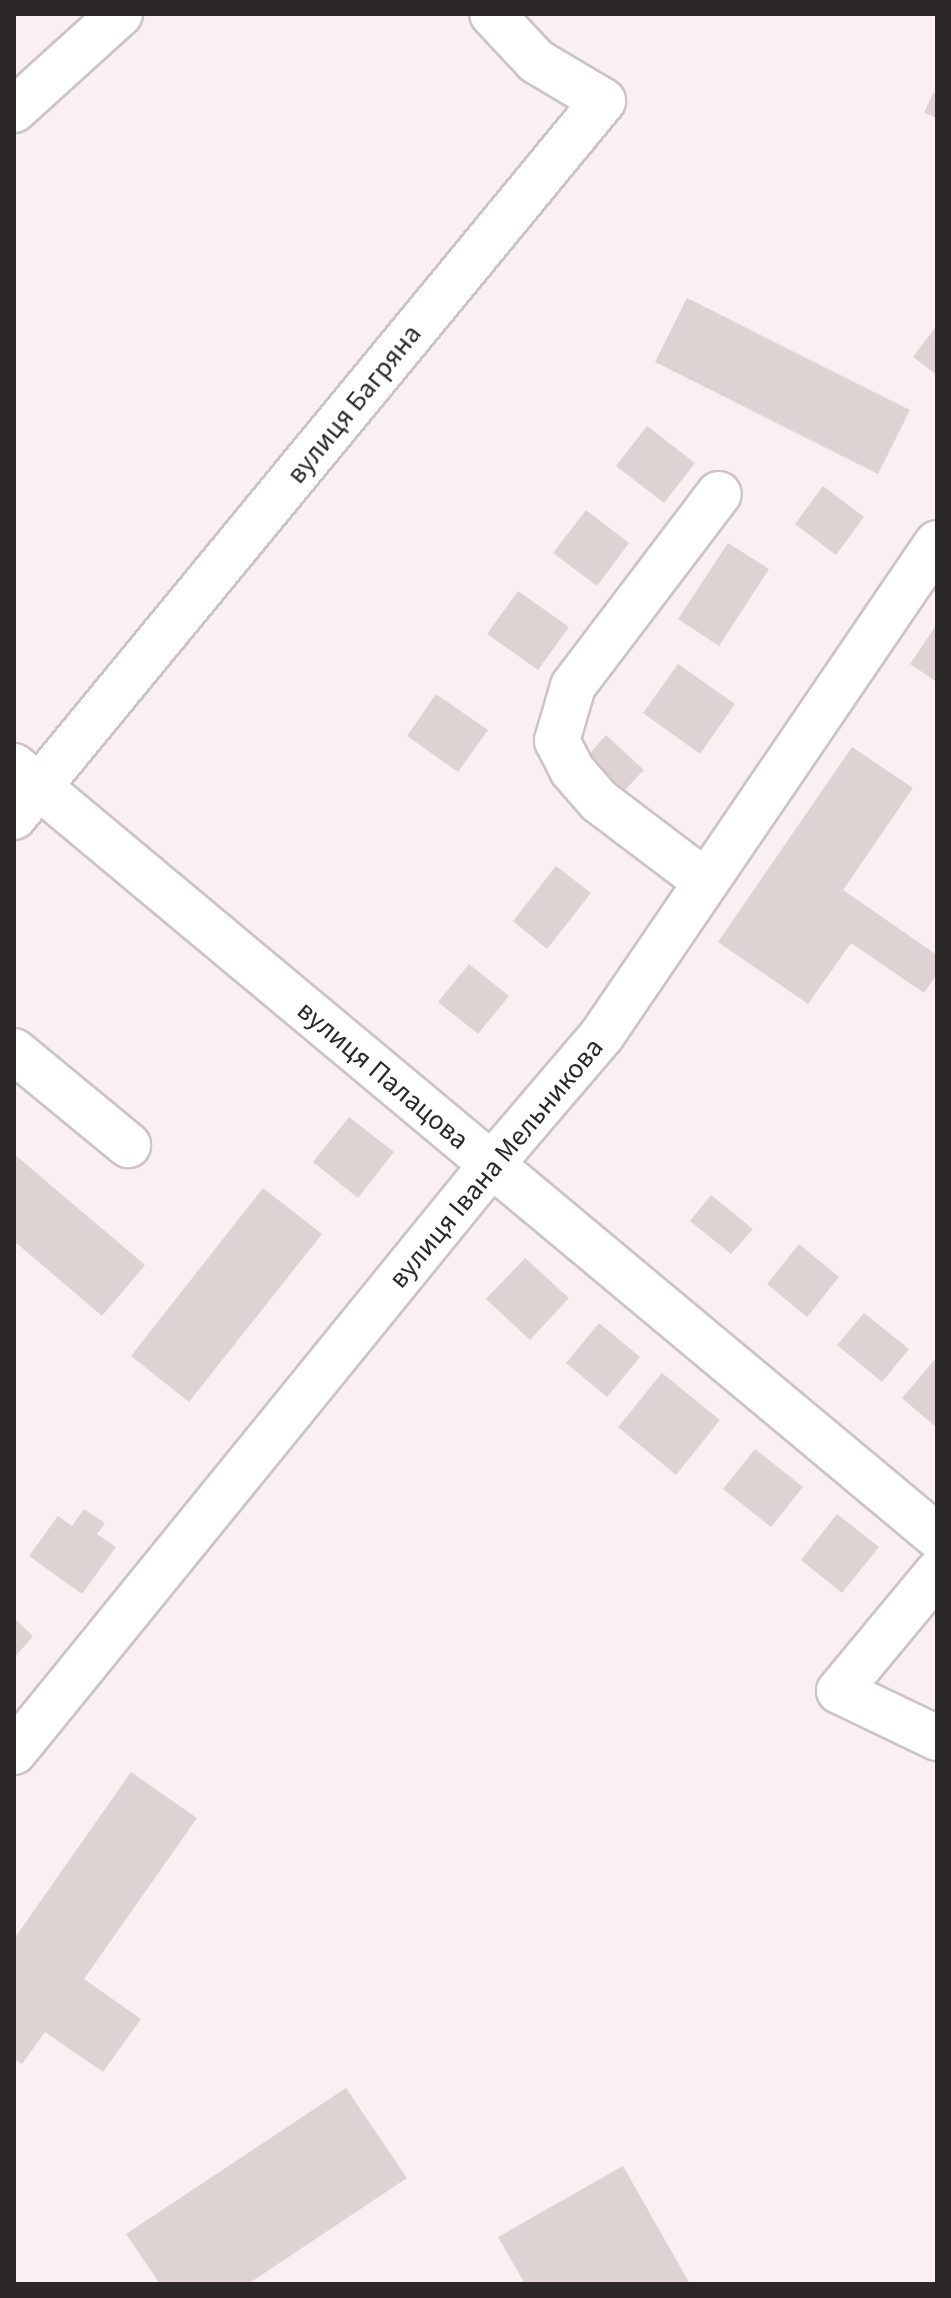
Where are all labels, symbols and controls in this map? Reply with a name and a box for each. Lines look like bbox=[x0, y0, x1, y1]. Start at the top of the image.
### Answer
street label: вулиця Багряна bbox=[280, 318, 428, 490]
street label: вулиця Палацова bbox=[290, 993, 476, 1157]
street label: вулиця Івана Мельникова bbox=[382, 1031, 610, 1295]

